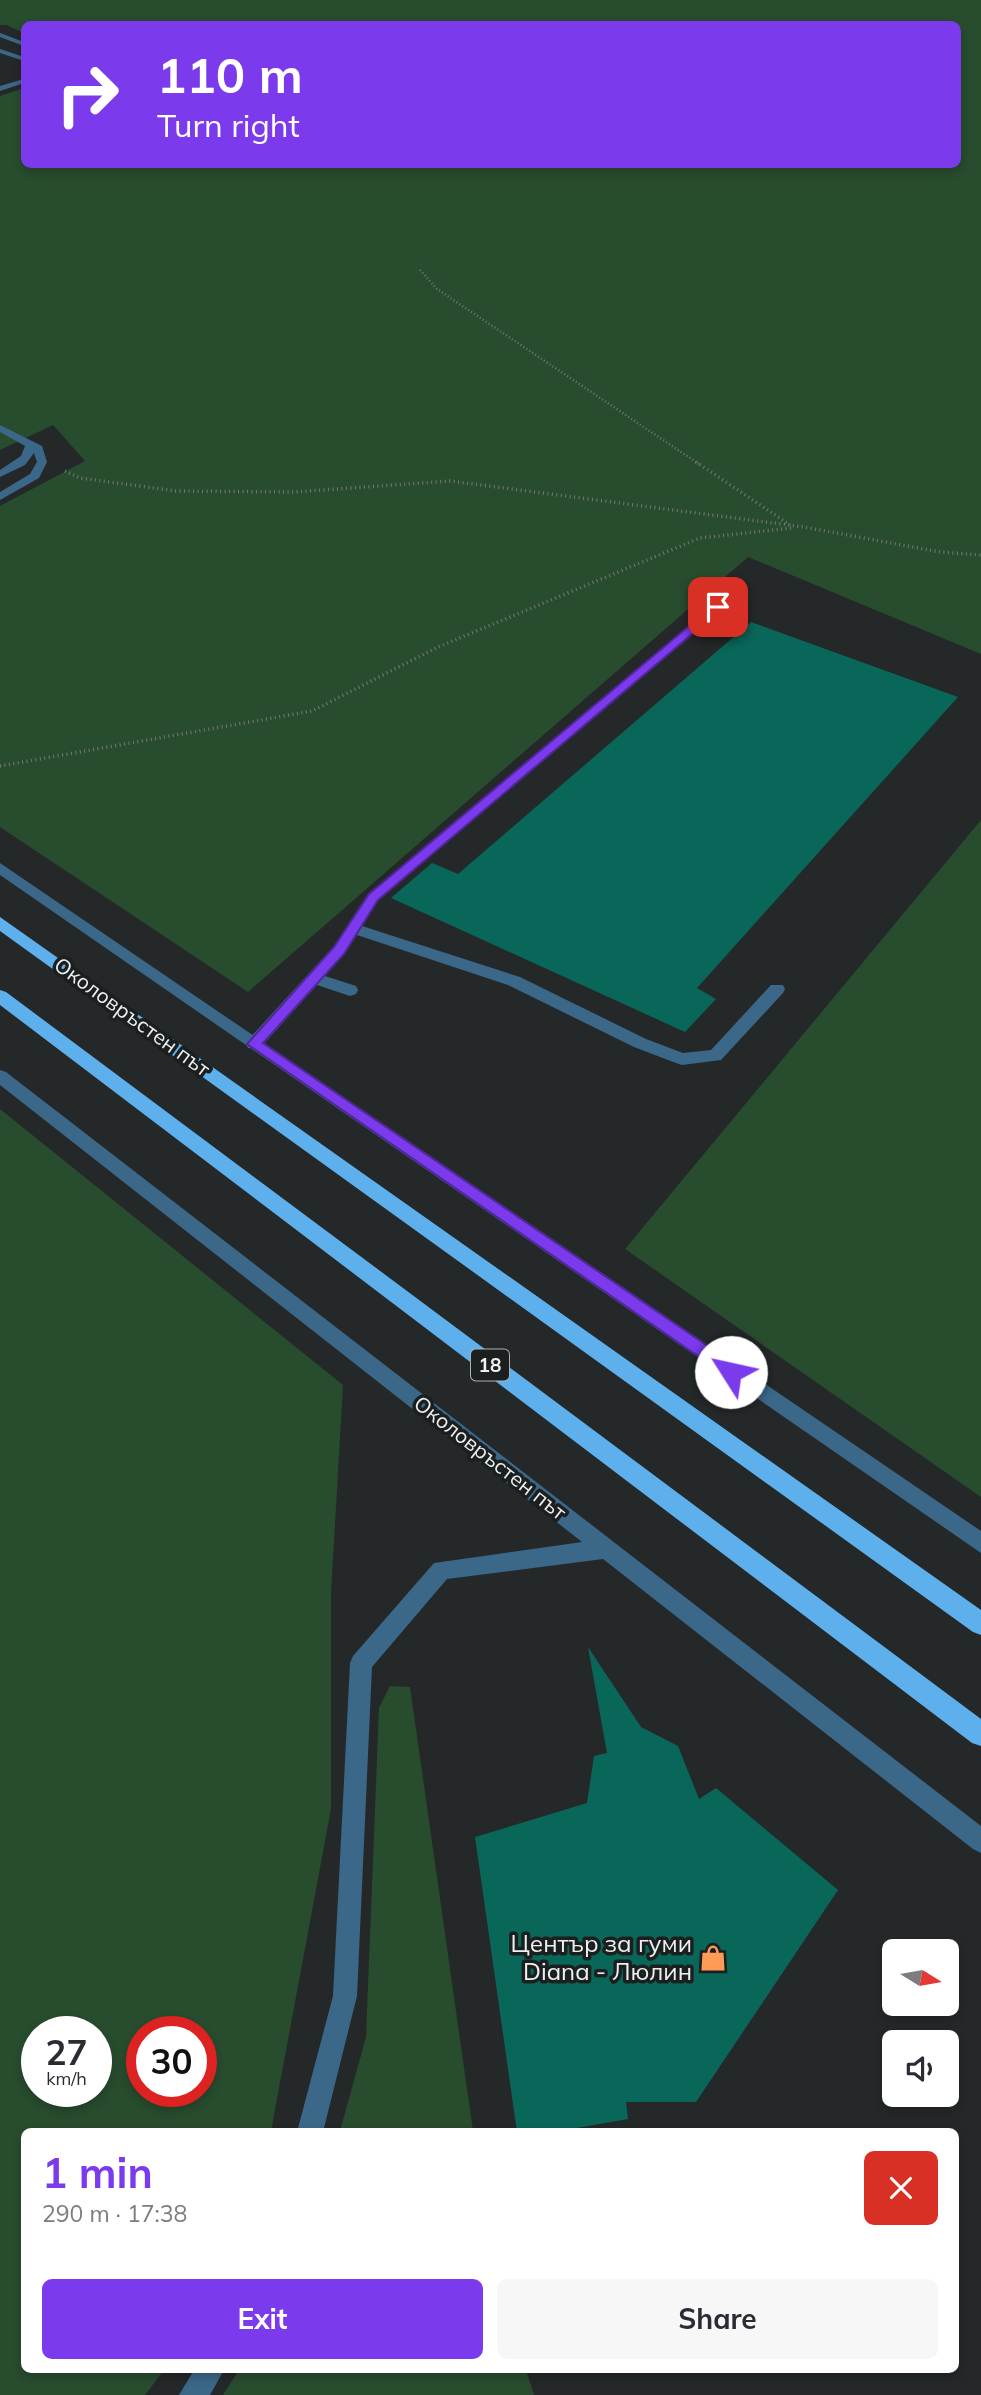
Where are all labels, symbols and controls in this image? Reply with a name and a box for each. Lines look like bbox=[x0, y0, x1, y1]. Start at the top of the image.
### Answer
text: 110 m bbox=[157, 44, 303, 105]
icon: right bbox=[42, 49, 133, 140]
text: Turn right bbox=[157, 105, 300, 145]
pin bbox=[688, 577, 748, 637]
icon: arrive bbox=[699, 588, 737, 626]
street label: Околовръстен път bbox=[50, 951, 216, 1082]
position arrow bbox=[694, 1335, 768, 1409]
road number: 18 bbox=[471, 1350, 509, 1380]
street label: Околовръстен път bbox=[409, 1390, 572, 1525]
place label: Център за гуми Diana - Люлин bbox=[511, 1928, 692, 1986]
north arrow bbox=[882, 1939, 959, 2016]
map controls bbox=[882, 1939, 959, 2107]
shop icon: Център за гуми Diana - Люлин bbox=[698, 1943, 728, 1973]
speed limit sign: 30 bbox=[126, 2016, 217, 2107]
text: 27 bbox=[45, 2030, 88, 2074]
button: sound bbox=[882, 2030, 959, 2107]
text: km/h bbox=[46, 2067, 87, 2090]
text: 1 min bbox=[42, 2146, 153, 2199]
button: close bbox=[864, 2151, 938, 2225]
text: 290 m · 17:38 bbox=[42, 2199, 187, 2228]
button: Exit bbox=[42, 2279, 483, 2359]
button: Share bbox=[497, 2279, 938, 2359]

